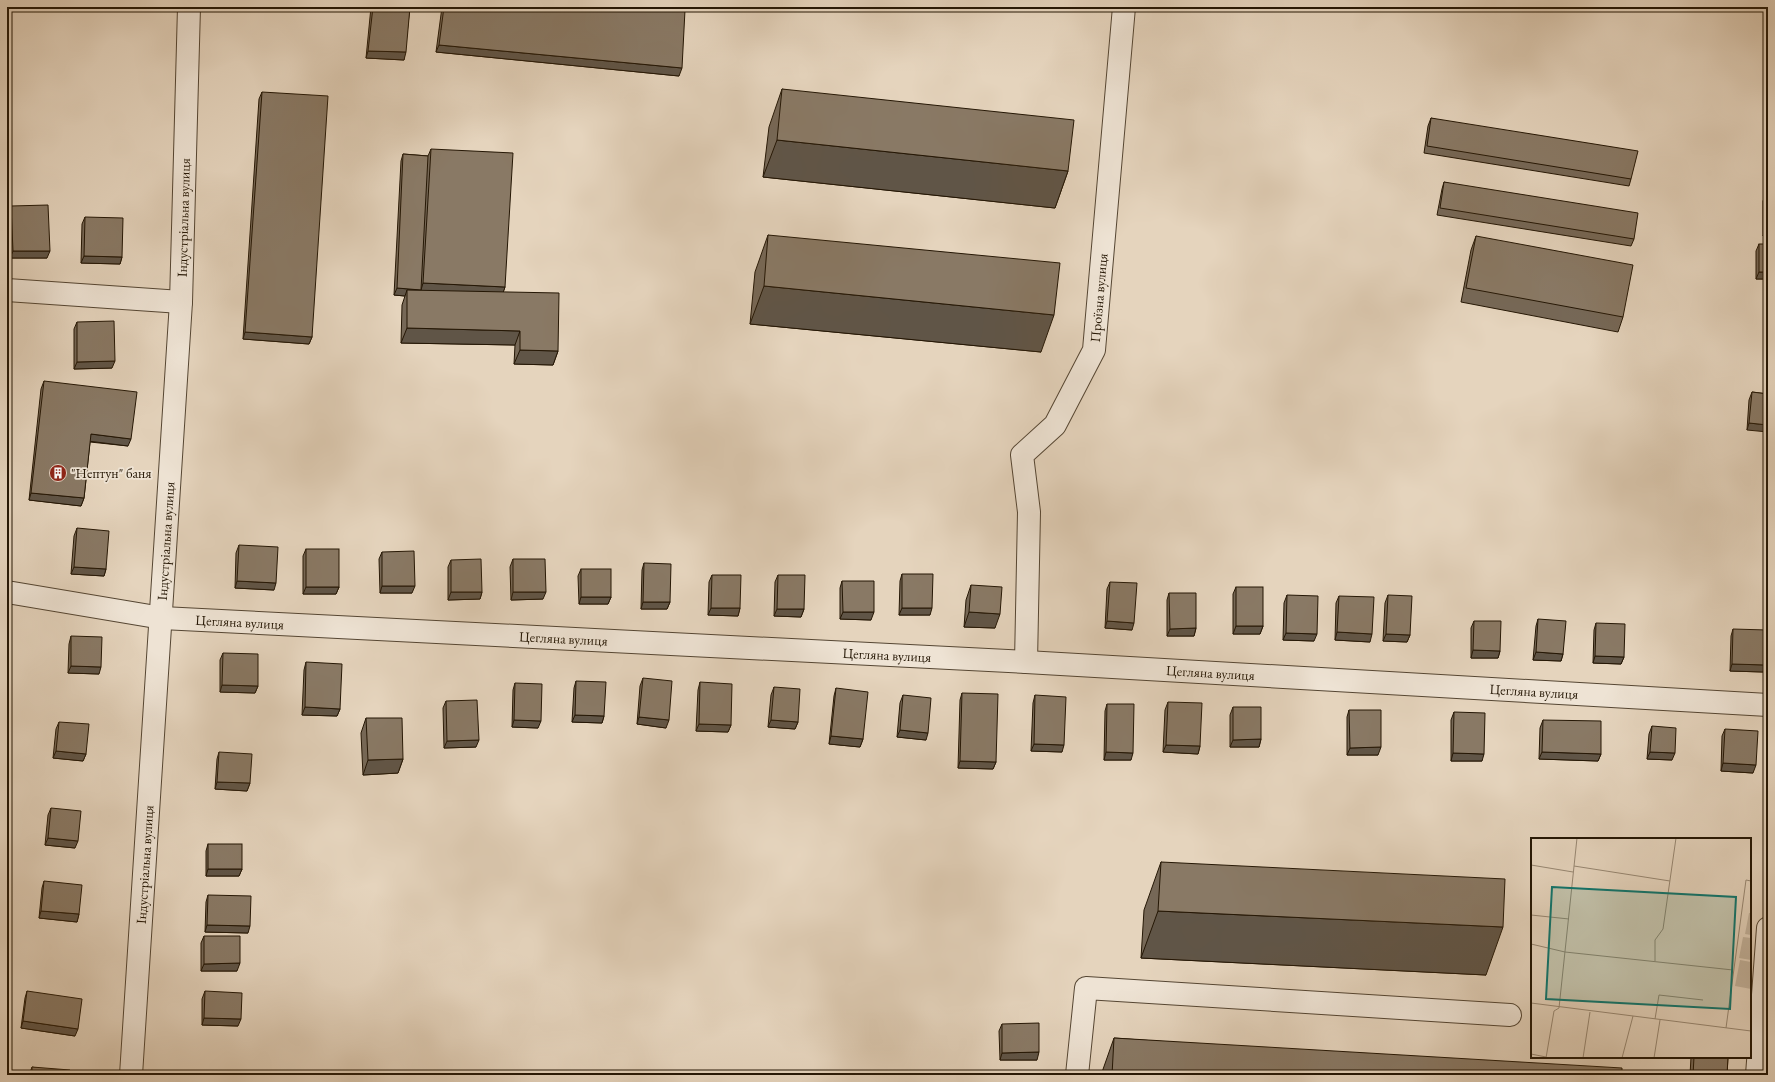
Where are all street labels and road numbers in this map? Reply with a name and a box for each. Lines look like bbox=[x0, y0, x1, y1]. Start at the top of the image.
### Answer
street label: Індустріальна вулиця bbox=[173, 158, 194, 277]
street label: Проїзна вулиця bbox=[1086, 252, 1111, 343]
street label: Індустріальна вулиця bbox=[153, 481, 178, 601]
street label: Цегляна вулиця bbox=[195, 611, 285, 633]
street label: Цегляна вулиця bbox=[518, 627, 608, 650]
street label: Цегляна вулиця bbox=[842, 644, 932, 666]
street label: Цегляна вулиця bbox=[1166, 661, 1255, 684]
street label: Цегляна вулиця bbox=[1489, 680, 1579, 703]
street label: Індустріальна вулиця bbox=[132, 804, 157, 924]

